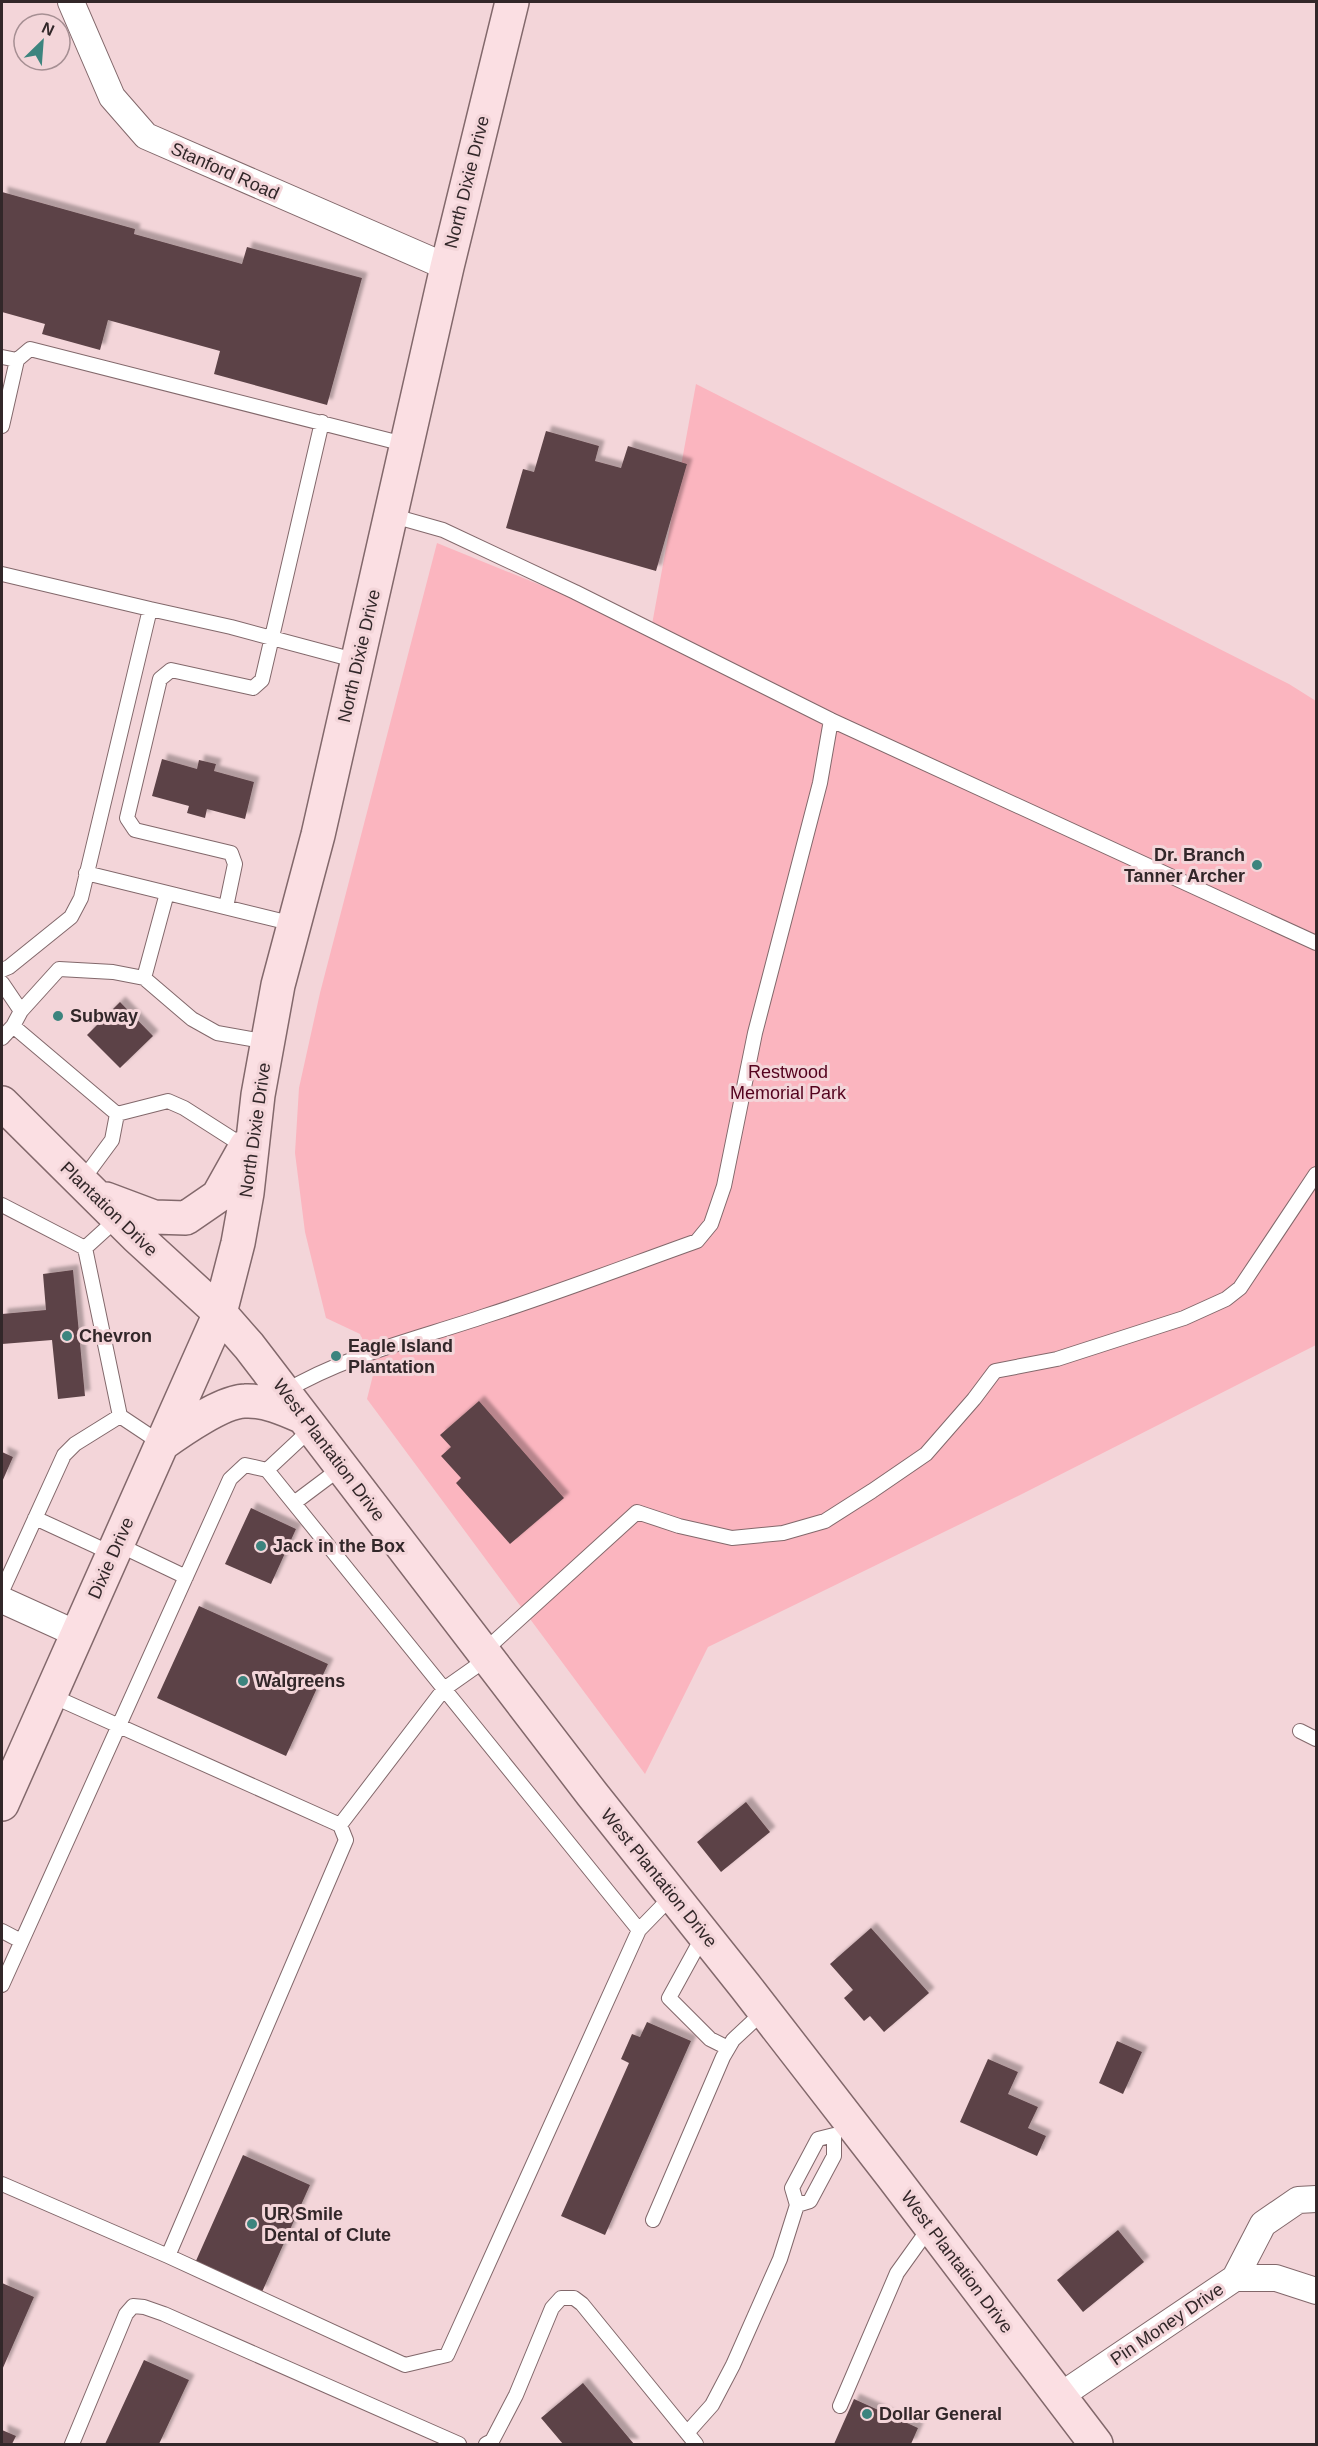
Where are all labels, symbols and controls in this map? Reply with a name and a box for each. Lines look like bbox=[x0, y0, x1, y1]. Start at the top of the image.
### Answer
north arrow bbox=[12, 12, 72, 72]
text: N bbox=[39, 19, 57, 39]
street label: North Dixie Drive bbox=[441, 114, 493, 250]
street label: Stanford Road bbox=[168, 138, 282, 204]
street label: North Dixie Drive bbox=[334, 587, 384, 725]
place label: Dr. Branch Tanner Archer bbox=[1124, 845, 1245, 886]
marker: Dr. Branch Tanner Archer bbox=[1250, 858, 1264, 872]
place label: Subway bbox=[70, 1006, 138, 1026]
marker: Subway bbox=[51, 1009, 65, 1023]
street label: North Dixie Drive bbox=[236, 1061, 274, 1199]
park label: Restwood Memorial Park bbox=[730, 1062, 847, 1103]
street label: Plantation Drive bbox=[56, 1158, 162, 1260]
place label: Chevron bbox=[79, 1326, 152, 1346]
marker: Chevron bbox=[60, 1329, 74, 1343]
place label: Eagle Island Plantation bbox=[348, 1336, 453, 1377]
marker: Eagle Island Plantation bbox=[329, 1349, 343, 1363]
street label: West Plantation Drive bbox=[269, 1375, 389, 1525]
street label: Dixie Drive bbox=[84, 1514, 138, 1602]
place label: Jack in the Box bbox=[273, 1536, 405, 1556]
marker: Jack in the Box bbox=[254, 1539, 268, 1553]
place label: Walgreens bbox=[255, 1671, 345, 1691]
marker: Walgreens bbox=[236, 1674, 250, 1688]
street label: West Plantation Drive bbox=[597, 1805, 721, 1951]
street label: West Plantation Drive bbox=[897, 2187, 1017, 2337]
place label: UR Smile Dental of Clute bbox=[264, 2204, 391, 2245]
marker: UR Smile Dental of Clute bbox=[245, 2217, 259, 2231]
street label: Pin Money Drive bbox=[1107, 2279, 1227, 2369]
place label: Dollar General bbox=[879, 2404, 1002, 2424]
marker: Dollar General bbox=[860, 2407, 874, 2421]

